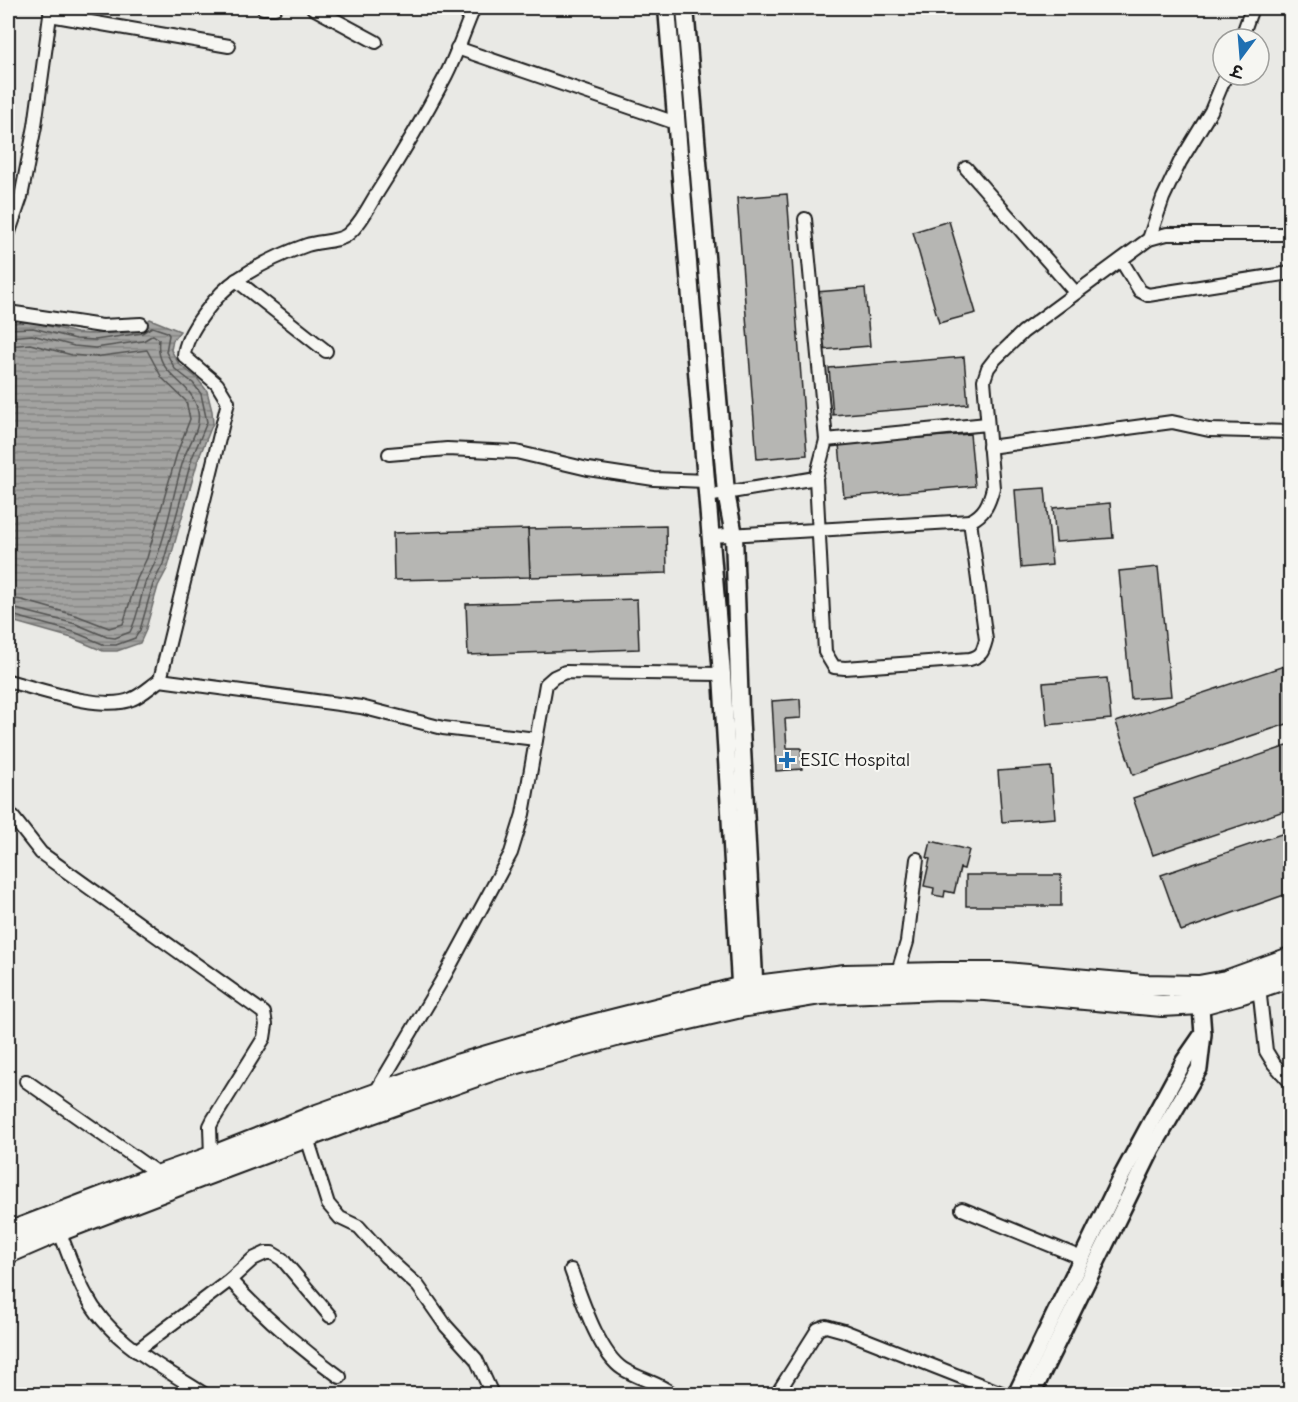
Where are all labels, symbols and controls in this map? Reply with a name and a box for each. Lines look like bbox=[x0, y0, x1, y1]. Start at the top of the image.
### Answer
north arrow bbox=[1211, 27, 1271, 87]
text: उ bbox=[1228, 60, 1247, 83]
place label: ESIC Hospital bbox=[800, 748, 910, 771]
marker: ESIC Hospital bbox=[778, 751, 796, 769]

